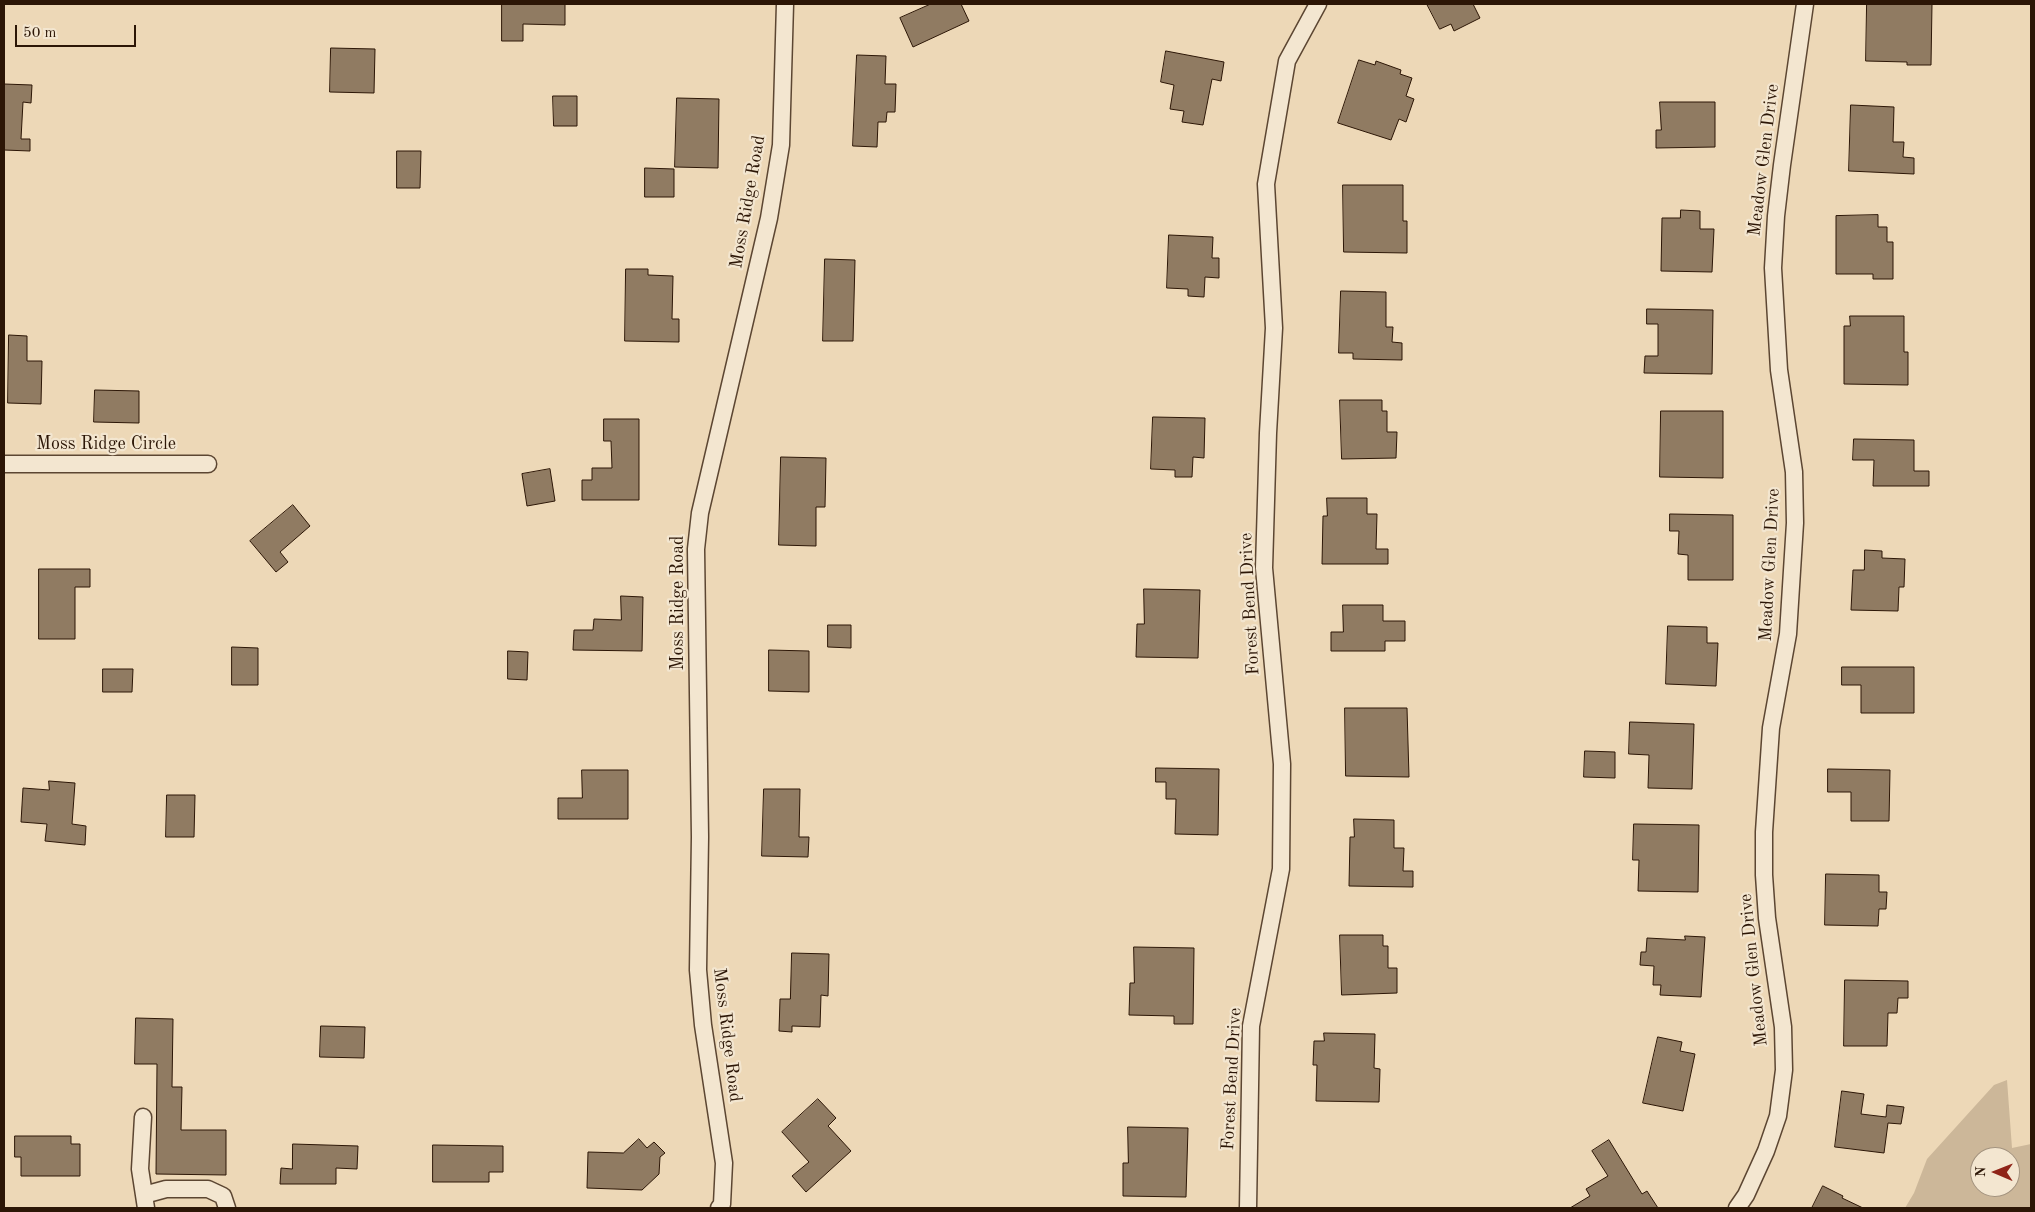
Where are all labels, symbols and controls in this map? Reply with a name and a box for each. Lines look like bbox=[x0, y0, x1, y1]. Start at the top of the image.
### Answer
scale bar bbox=[18, 15, 139, 47]
text: 50 m bbox=[23, 26, 57, 41]
street label: Meadow Glen Drive bbox=[1744, 83, 1784, 237]
street label: Moss Ridge Road bbox=[726, 134, 770, 270]
street label: Moss Ridge Circle bbox=[36, 433, 176, 455]
street label: Meadow Glen Drive bbox=[1755, 488, 1785, 642]
street label: Forest Bend Drive bbox=[1235, 532, 1265, 676]
street label: Moss Ridge Road bbox=[667, 536, 689, 670]
street label: Meadow Glen Drive bbox=[1735, 893, 1773, 1047]
street label: Moss Ridge Road bbox=[708, 967, 746, 1103]
street label: Forest Bend Drive bbox=[1217, 1007, 1247, 1151]
north arrow bbox=[1970, 1147, 2020, 1197]
text: N bbox=[1974, 1166, 1988, 1177]

